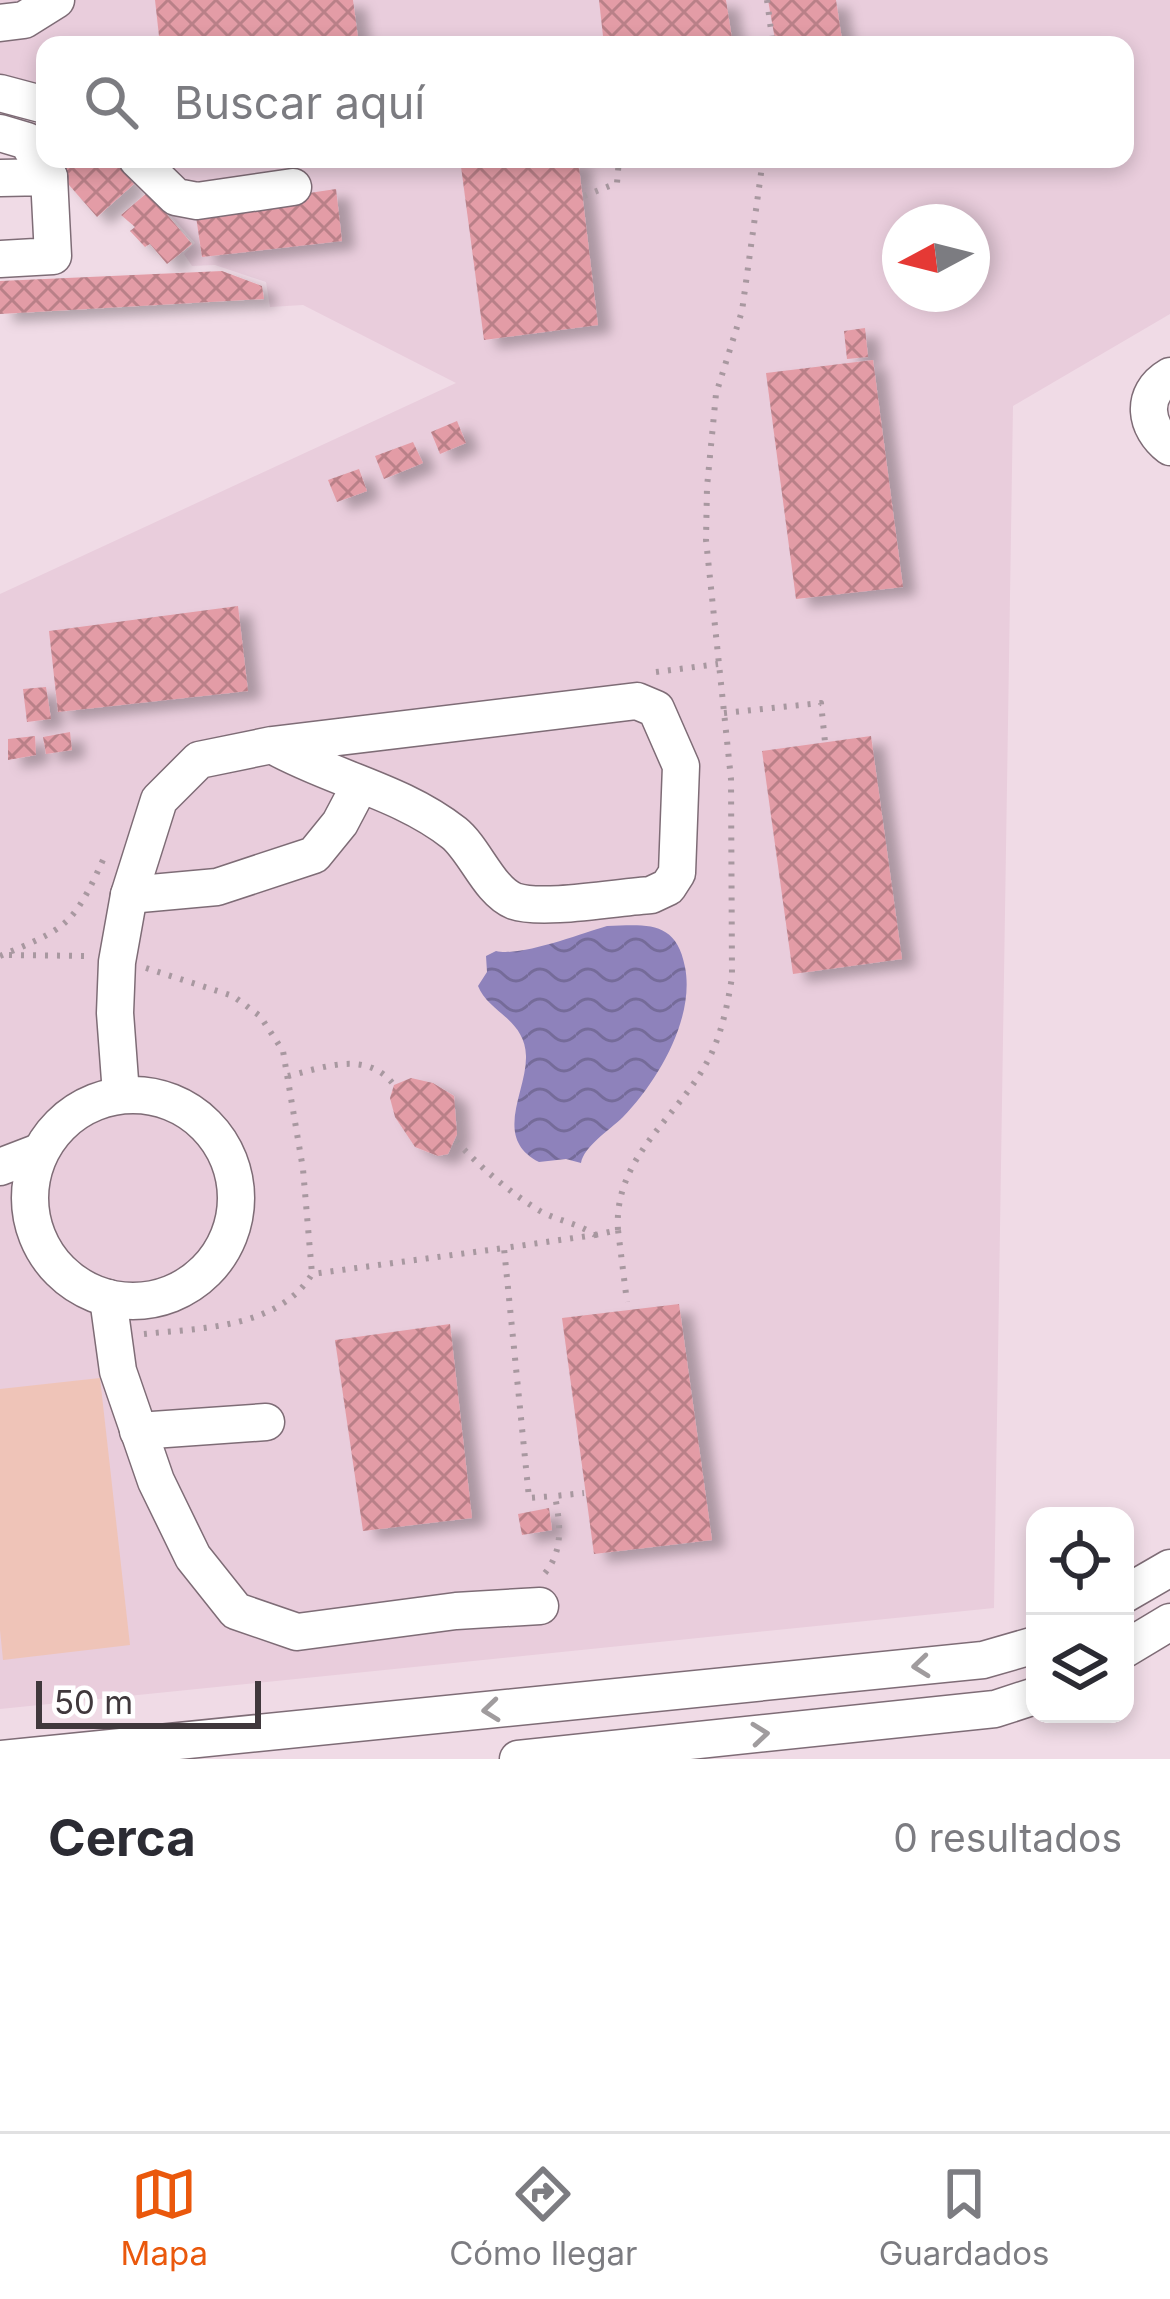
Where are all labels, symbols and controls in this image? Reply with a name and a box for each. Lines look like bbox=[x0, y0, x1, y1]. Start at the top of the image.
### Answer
search box bbox=[36, 36, 1134, 168]
icon: search bbox=[78, 69, 144, 135]
text: Buscar aquí bbox=[174, 75, 425, 130]
north arrow bbox=[882, 204, 990, 312]
map controls bbox=[1026, 1507, 1134, 1723]
button: locate bbox=[1026, 1507, 1134, 1615]
button: layers bbox=[1026, 1615, 1134, 1723]
one-way arrow bbox=[911, 1653, 930, 1678]
scale bar bbox=[36, 1675, 261, 1728]
text: 50 m bbox=[54, 1682, 133, 1722]
one-way arrow bbox=[481, 1697, 500, 1722]
one-way arrow bbox=[750, 1722, 769, 1747]
text: Cerca bbox=[48, 1807, 196, 1868]
text: 0 resultados bbox=[893, 1814, 1122, 1861]
tab: Mapa bbox=[121, 2161, 208, 2273]
tab: Cómo llegar bbox=[449, 2161, 637, 2273]
tab: Guardados bbox=[879, 2161, 1049, 2273]

